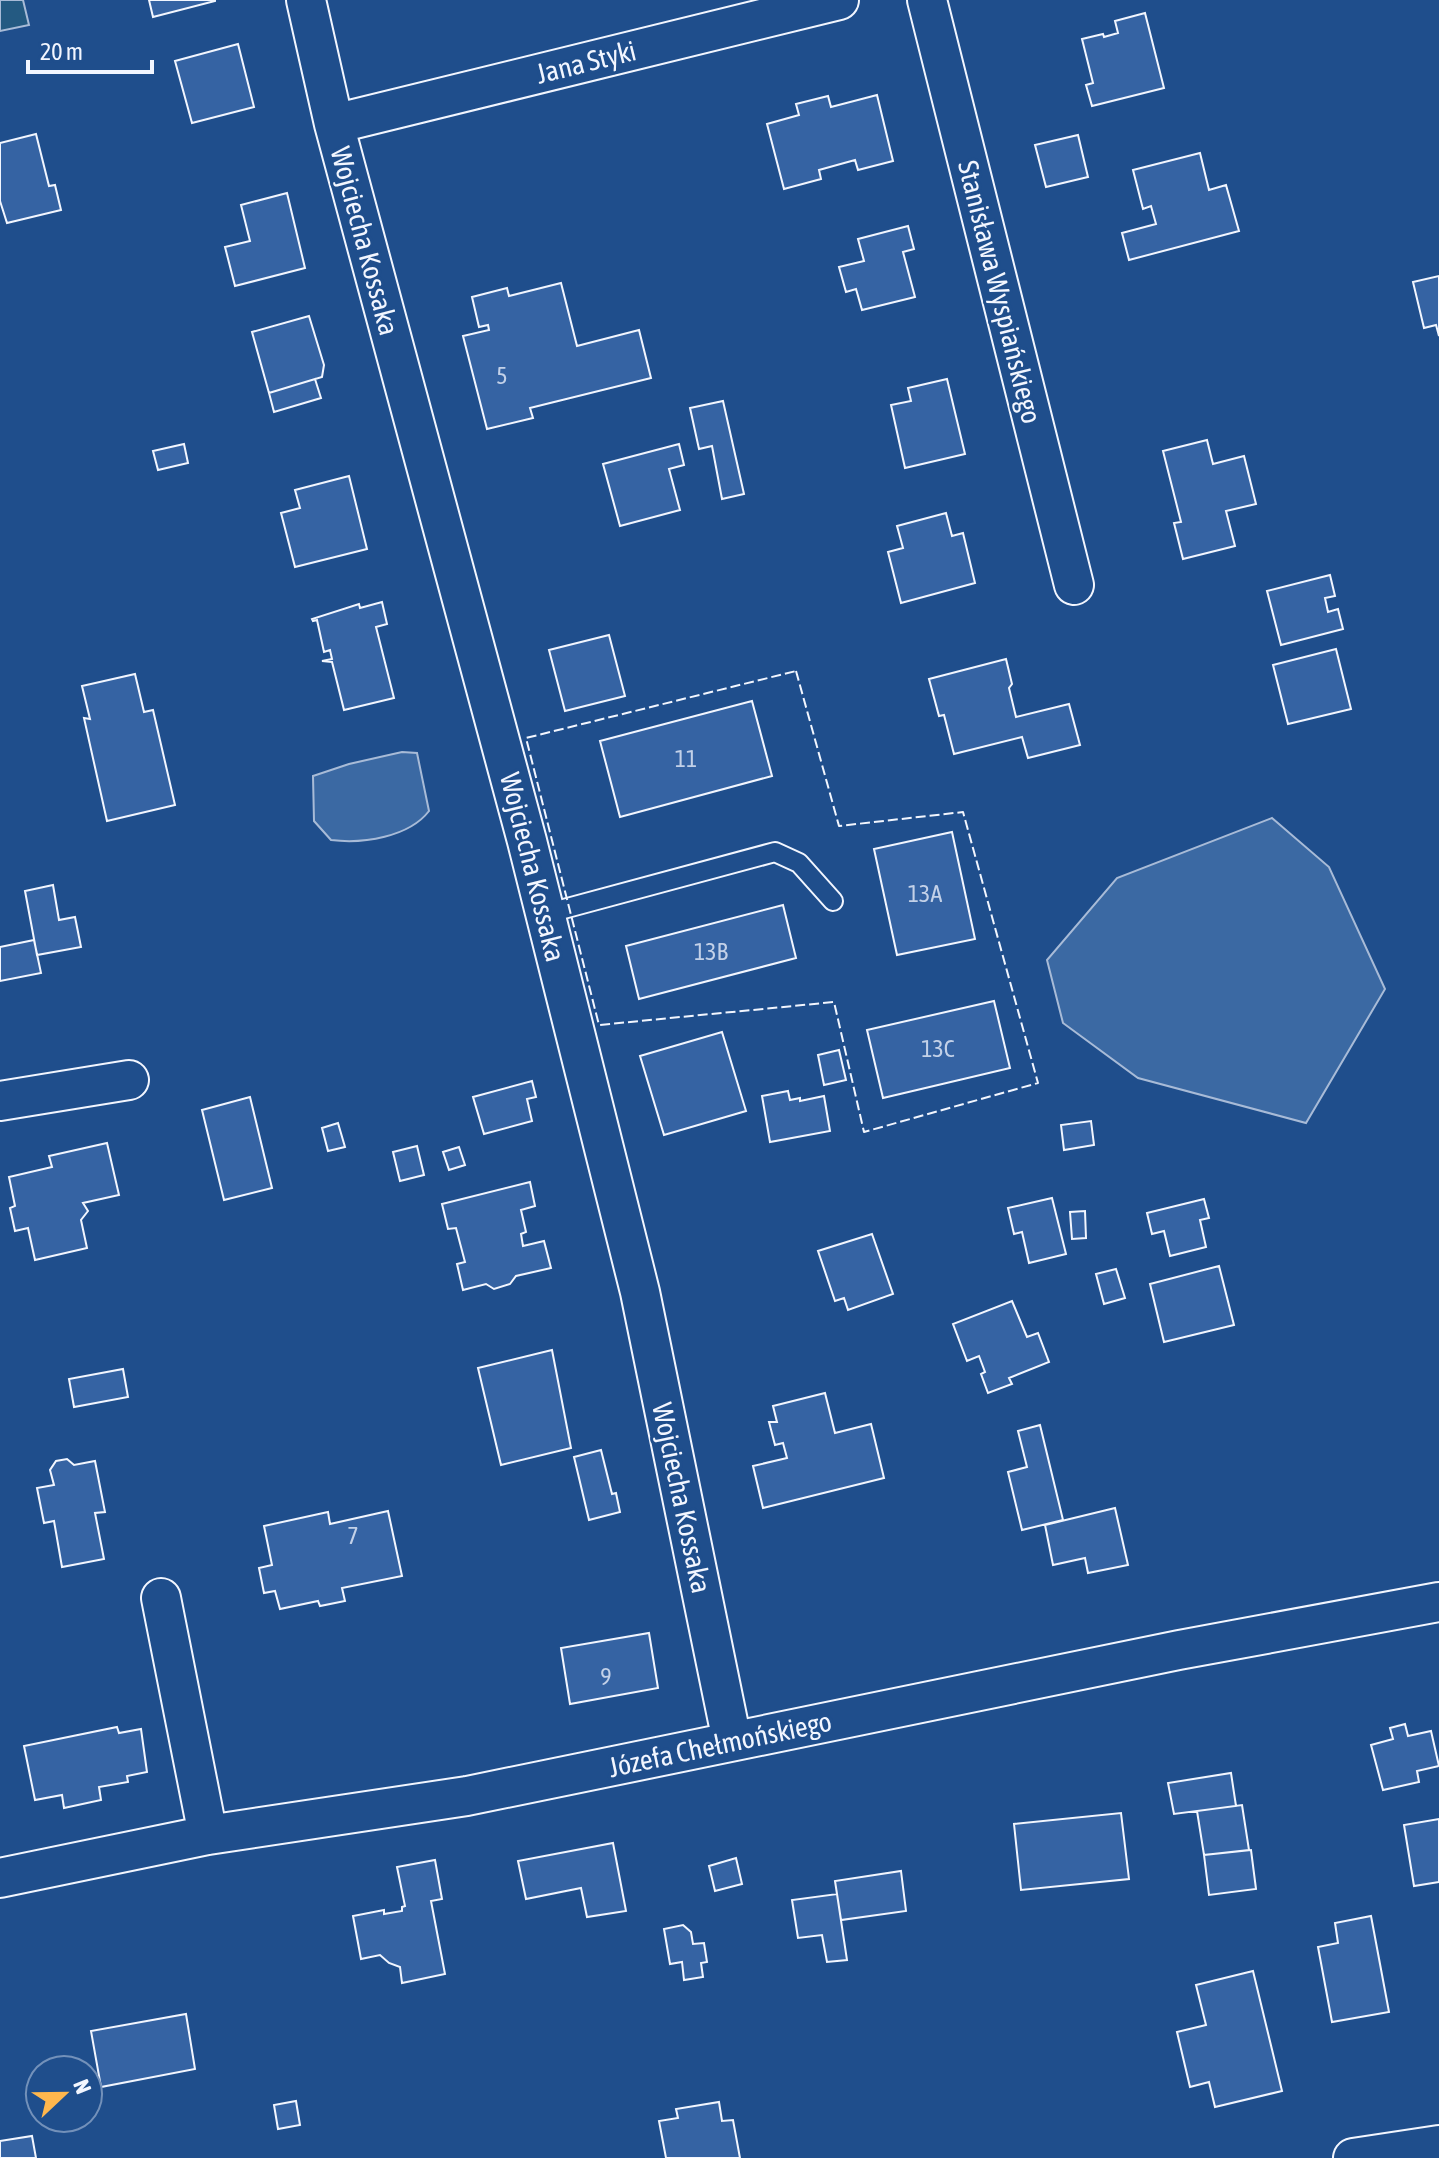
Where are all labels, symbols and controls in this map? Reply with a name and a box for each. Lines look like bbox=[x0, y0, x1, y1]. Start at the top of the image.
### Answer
scale bar bbox=[28, 24, 152, 74]
street label: Jana Styki bbox=[533, 34, 639, 90]
text: 20 m bbox=[40, 38, 83, 65]
street label: Wojciecha Kossaka bbox=[324, 143, 406, 339]
street label: Stanisława Wyspiańskiego bbox=[952, 157, 1048, 427]
house number: 5 bbox=[496, 362, 508, 389]
house number: 11 bbox=[675, 745, 697, 772]
street label: Wojciecha Kossaka bbox=[494, 769, 572, 965]
house number: 13A bbox=[908, 880, 942, 907]
house number: 13B bbox=[694, 938, 729, 965]
house number: 13C bbox=[921, 1035, 955, 1062]
street label: Wojciecha Kossaka bbox=[646, 1400, 718, 1596]
house number: 7 bbox=[347, 1522, 359, 1549]
house number: 9 bbox=[600, 1663, 612, 1690]
street label: Józefa Chełmońskiego bbox=[606, 1705, 834, 1783]
north arrow bbox=[24, 2054, 104, 2134]
text: N bbox=[68, 2076, 97, 2097]

